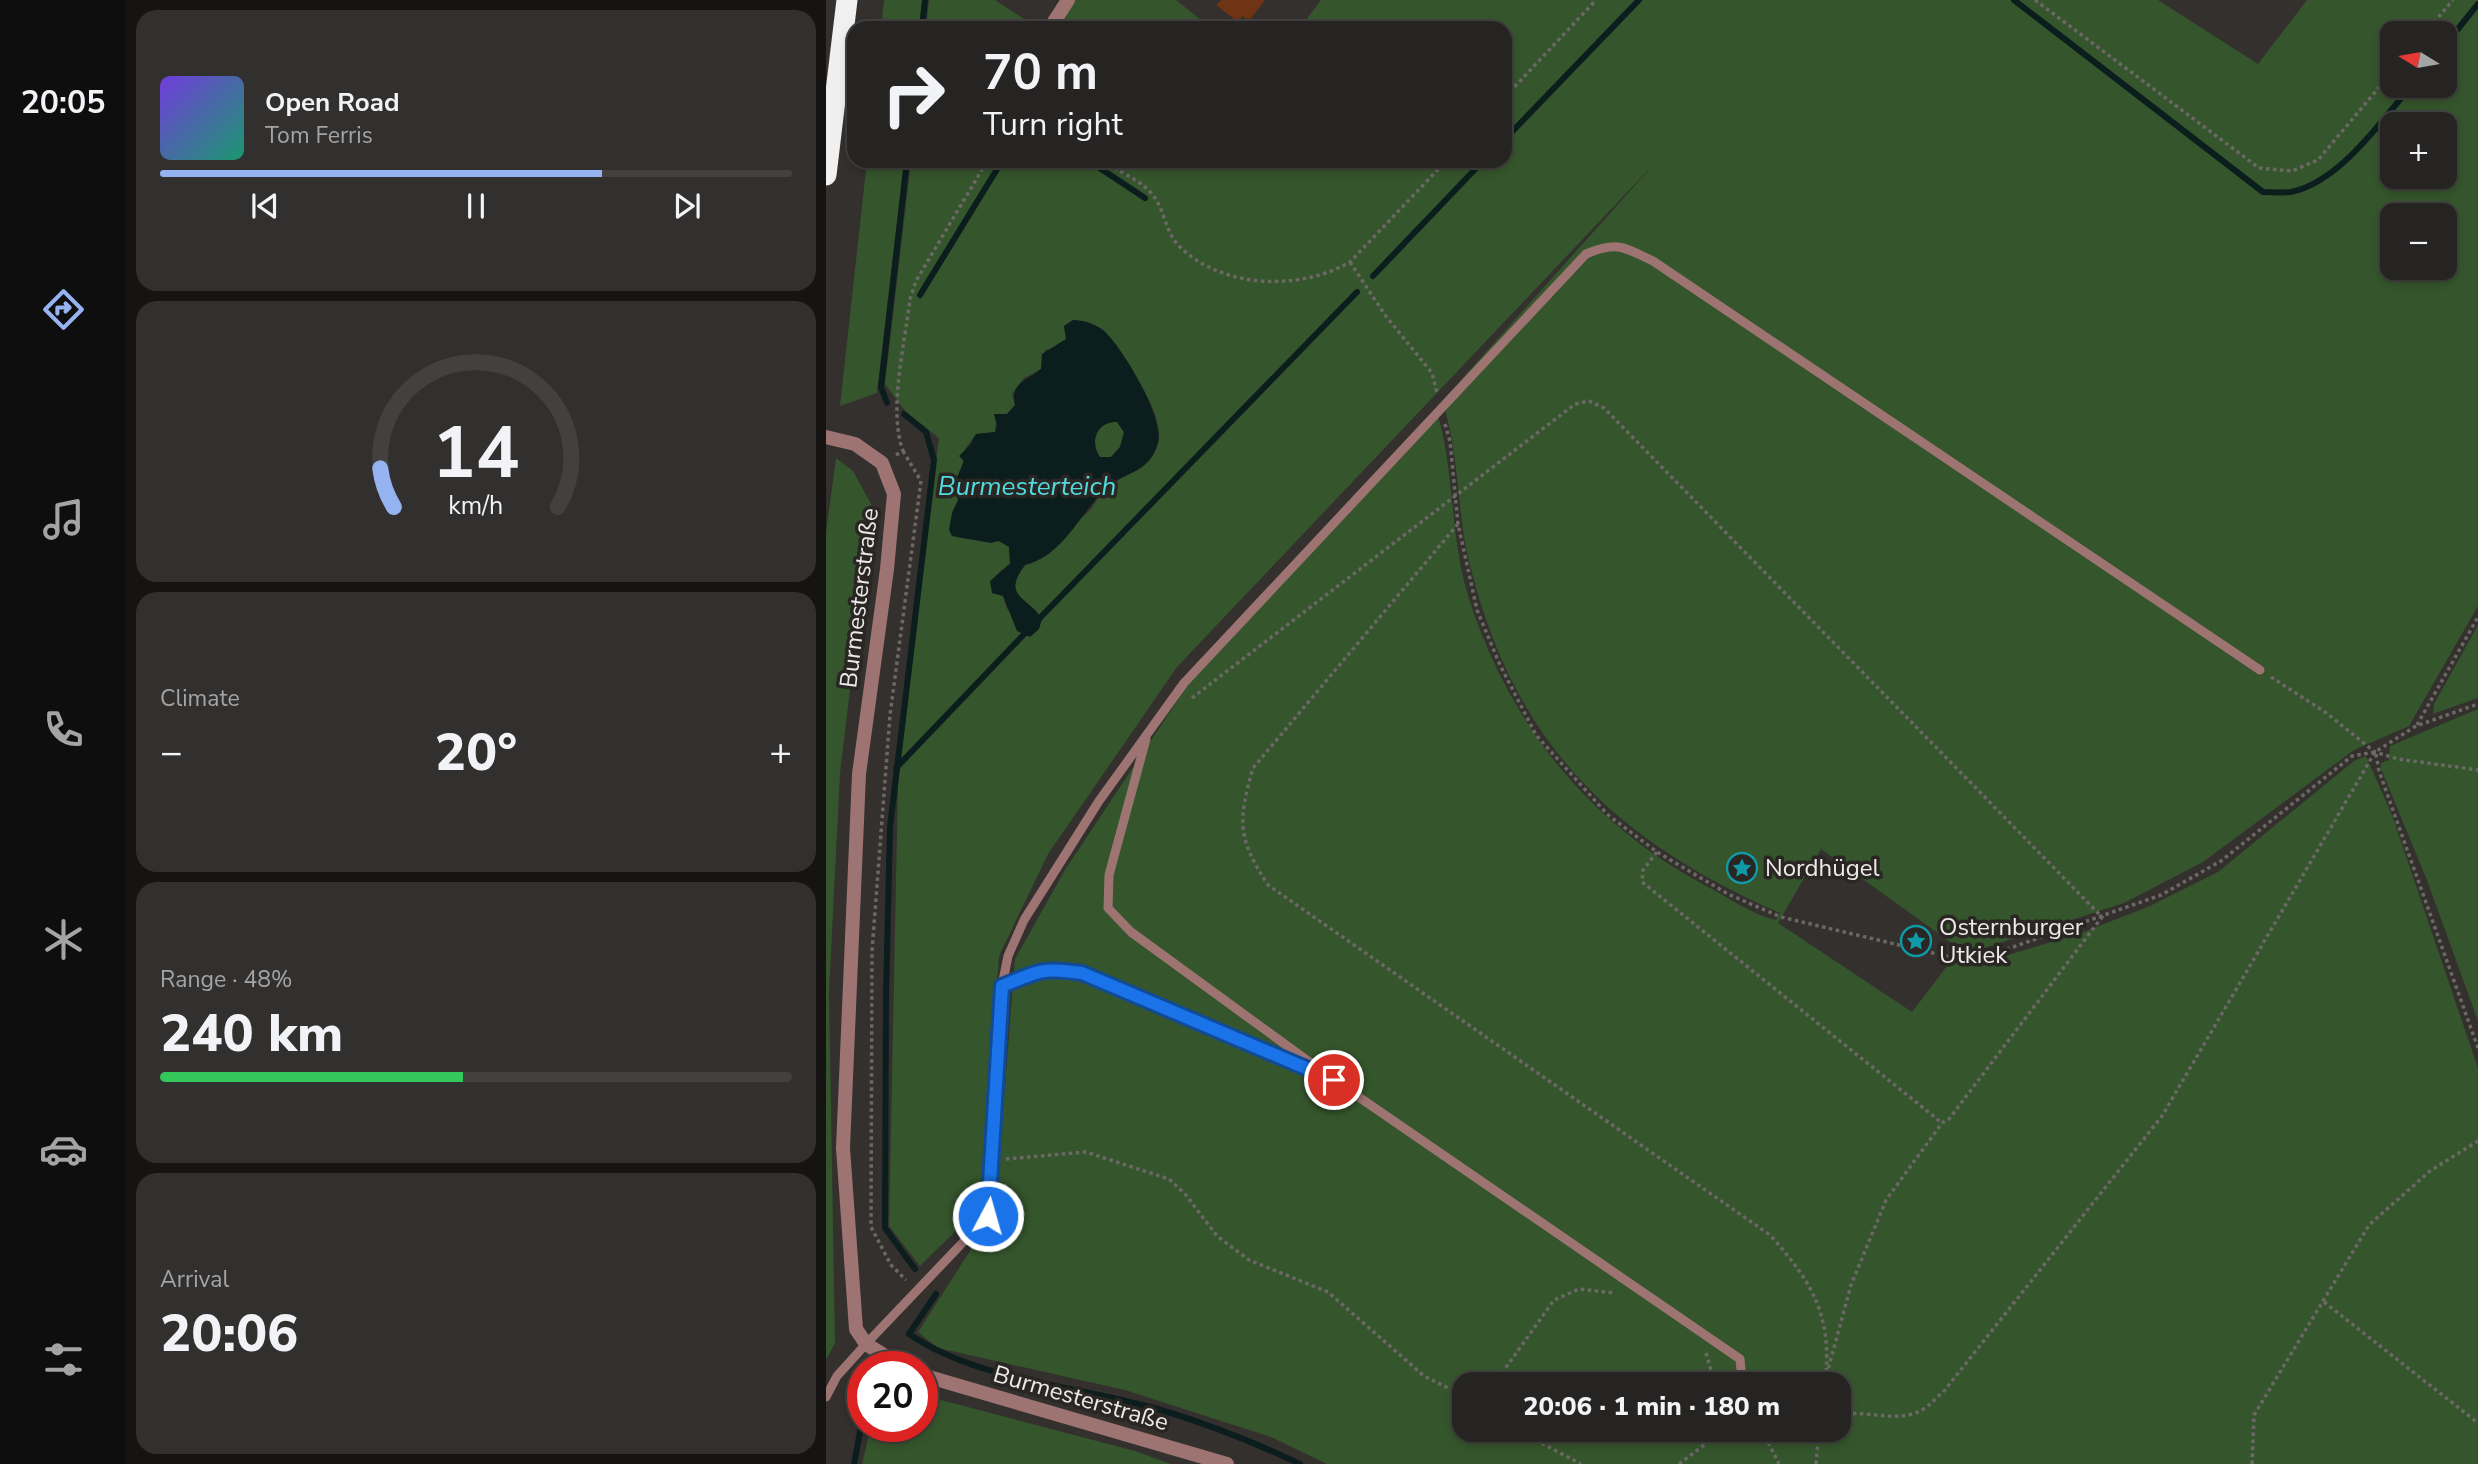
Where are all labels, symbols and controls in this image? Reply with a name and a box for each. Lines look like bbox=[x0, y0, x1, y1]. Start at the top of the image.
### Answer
north arrow bbox=[2380, 21, 2457, 98]
map controls bbox=[2380, 21, 2457, 280]
text: 70 m bbox=[983, 39, 1098, 106]
icon: right bbox=[868, 49, 959, 140]
text: 20:05 bbox=[21, 81, 105, 124]
text: Open Road bbox=[265, 85, 400, 120]
text: Turn right bbox=[983, 103, 1123, 146]
button: + bbox=[2380, 112, 2457, 189]
text: Tom Ferris bbox=[265, 120, 373, 151]
icon: previous bbox=[246, 187, 284, 225]
icon: pause bbox=[457, 187, 495, 225]
icon: next bbox=[668, 187, 706, 225]
button: − bbox=[2380, 203, 2457, 280]
icon: directions bbox=[39, 285, 88, 334]
text: 14 bbox=[432, 404, 520, 504]
water label: Burmesterteich bbox=[938, 469, 1116, 504]
text: km/h bbox=[448, 489, 504, 523]
icon: music bbox=[39, 495, 88, 544]
street label: Burmesterstraße bbox=[832, 506, 886, 690]
text: Climate bbox=[160, 683, 240, 714]
icon: phone bbox=[39, 705, 88, 754]
text: 20° bbox=[435, 717, 517, 788]
text: − bbox=[160, 727, 183, 778]
text: + bbox=[769, 727, 792, 778]
place icon: Nordhügel bbox=[1725, 851, 1759, 885]
place label: Nordhügel bbox=[1765, 852, 1880, 884]
place label: Osternburger Utkiek bbox=[1939, 911, 2084, 971]
icon: climate bbox=[39, 915, 88, 964]
place icon: Osternburger Utkiek bbox=[1899, 924, 1933, 958]
text: Range · 48% bbox=[160, 964, 292, 995]
text: 240 km bbox=[160, 998, 343, 1069]
pin bbox=[1304, 1050, 1364, 1110]
icon: arrive bbox=[1315, 1061, 1353, 1099]
icon: car bbox=[39, 1125, 88, 1174]
position arrow bbox=[951, 1179, 1025, 1253]
text: Arrival bbox=[160, 1264, 229, 1295]
text: 20:06 bbox=[160, 1298, 298, 1369]
icon: filters bbox=[39, 1335, 88, 1384]
speed limit sign: 20 bbox=[847, 1351, 938, 1442]
street label: Burmesterstraße bbox=[990, 1358, 1172, 1438]
text: 20:06 · 1 min · 180 m bbox=[1523, 1389, 1780, 1424]

